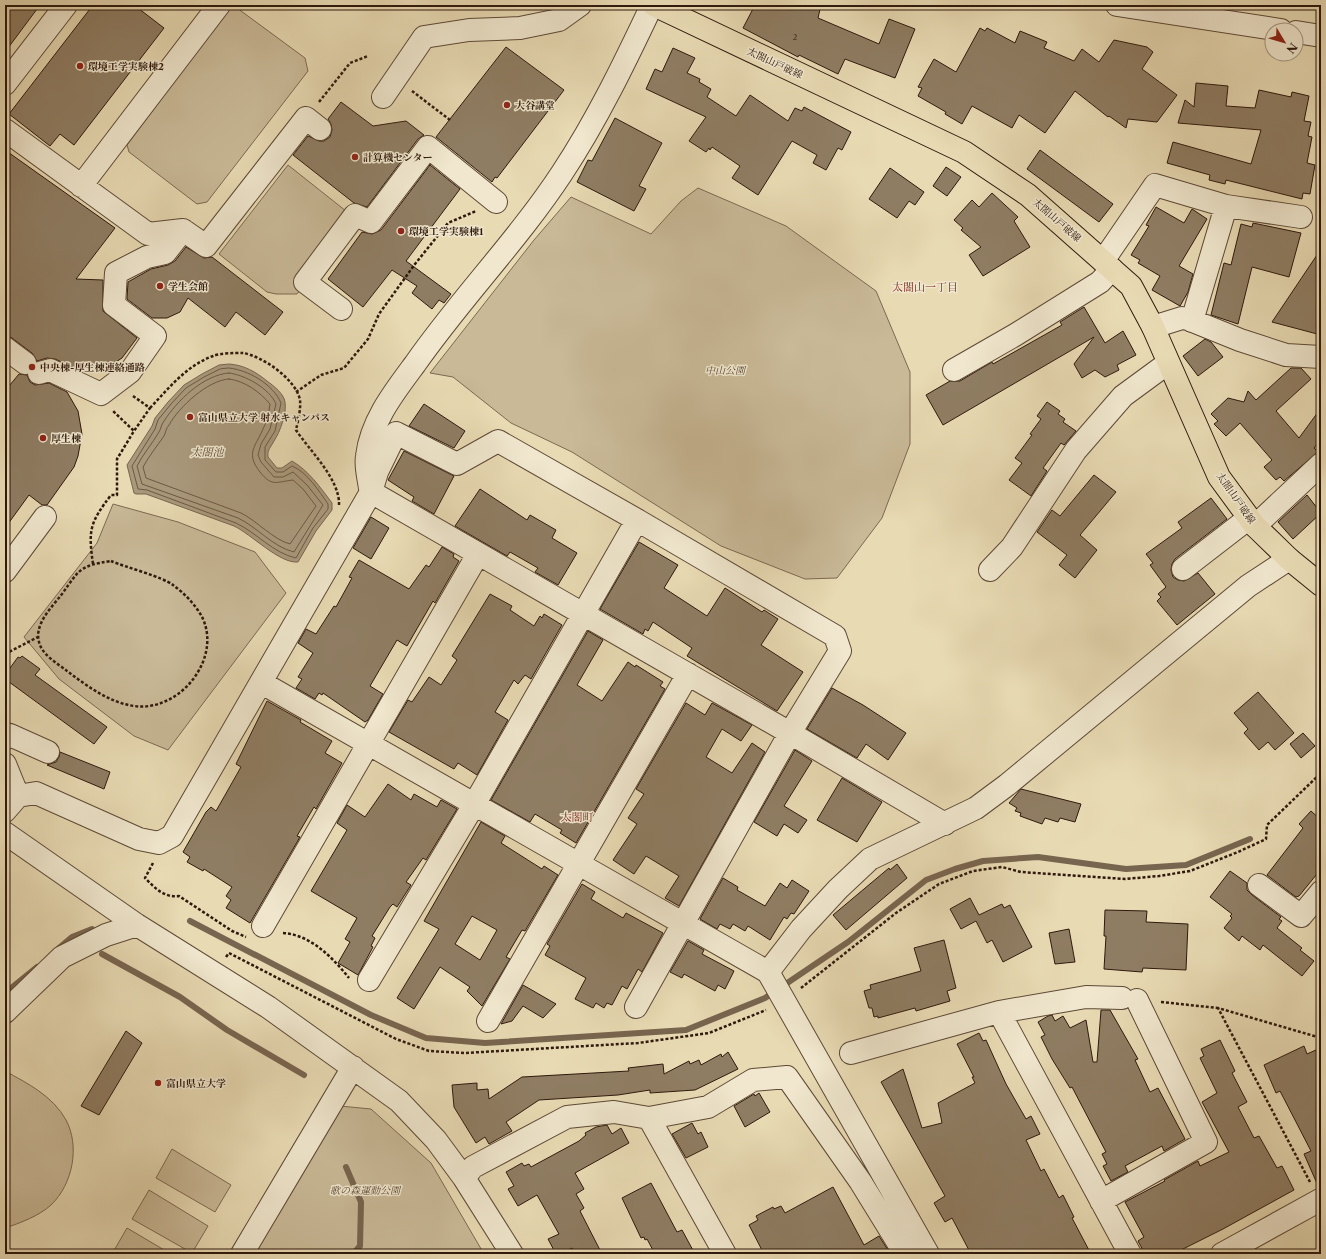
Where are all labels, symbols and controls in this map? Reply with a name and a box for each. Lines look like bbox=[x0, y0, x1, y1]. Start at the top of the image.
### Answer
north arrow bbox=[1264, 22, 1304, 62]
house number: 2 bbox=[793, 32, 798, 42]
text: N bbox=[1283, 40, 1300, 57]
street label: 太閤山戸破線 bbox=[745, 44, 805, 82]
place label: 環境工学実験棟2 bbox=[87, 60, 164, 73]
marker: 環境工学実験棟2 bbox=[75, 61, 85, 71]
place label: 大谷講堂 bbox=[515, 99, 555, 112]
marker: 大谷講堂 bbox=[502, 100, 512, 110]
place label: 計算機センター bbox=[363, 151, 433, 164]
marker: 計算機センター bbox=[350, 152, 360, 162]
street label: 太閤山戸破線 bbox=[1030, 195, 1084, 245]
place label: 環境工学実験棟1 bbox=[408, 225, 484, 238]
marker: 環境工学実験棟1 bbox=[396, 226, 406, 236]
place label: 学生会館 bbox=[168, 280, 208, 293]
district label: 太閤山一丁目 bbox=[892, 280, 958, 294]
marker: 学生会館 bbox=[155, 281, 165, 291]
place label: 中央棟-厚生棟連絡通路 bbox=[40, 361, 145, 374]
marker: 中央棟-厚生棟連絡通路 bbox=[27, 362, 37, 372]
park label: 中山公園 bbox=[705, 364, 747, 377]
place label: 富山県立大学 射水キャンパス bbox=[198, 411, 330, 424]
marker: 富山県立大学 射水キャンパス bbox=[185, 412, 195, 422]
place label: 厚生棟 bbox=[51, 432, 81, 445]
marker: 厚生棟 bbox=[38, 433, 48, 443]
water label: 太閤池 bbox=[191, 445, 225, 459]
street label: 太閤山戸破線 bbox=[1213, 470, 1259, 526]
district label: 太閤町 bbox=[561, 810, 594, 824]
place label: 富山県立大学 bbox=[166, 1077, 226, 1090]
marker: 富山県立大学 bbox=[153, 1078, 163, 1088]
park label: 歌の森運動公園 bbox=[330, 1184, 402, 1197]

